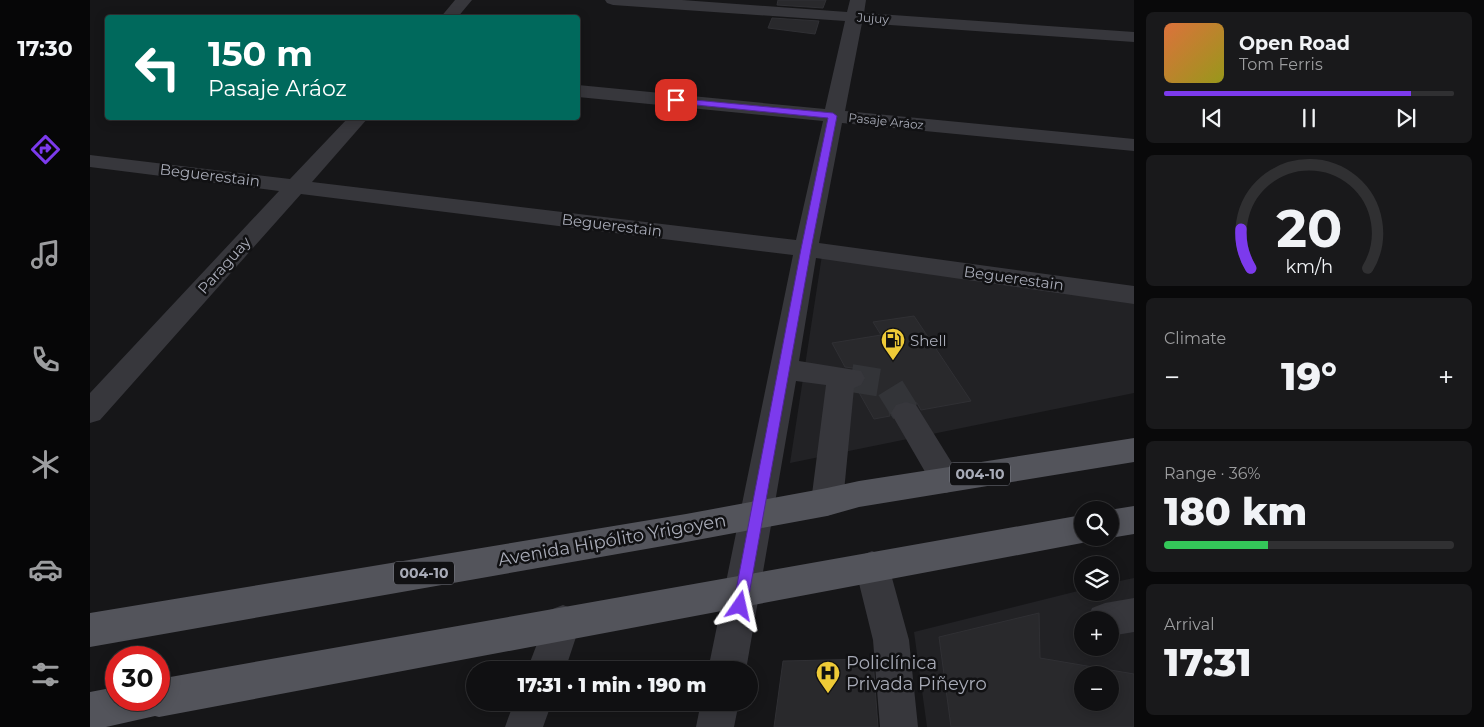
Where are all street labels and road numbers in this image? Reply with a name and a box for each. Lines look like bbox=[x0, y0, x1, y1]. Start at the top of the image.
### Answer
street label: Jujuy bbox=[856, 9, 890, 27]
street label: Pasaje Aráoz bbox=[848, 110, 924, 132]
street label: Beguerestain bbox=[159, 159, 261, 191]
street label: Beguerestain bbox=[561, 209, 663, 241]
street label: Paraguay bbox=[193, 232, 255, 298]
street label: Beguerestain bbox=[963, 262, 1065, 294]
road number: 004-10 bbox=[950, 462, 1010, 486]
street label: Avenida Hipólito Yrigoyen bbox=[496, 509, 728, 571]
road number: 004-10 bbox=[394, 562, 454, 584]

